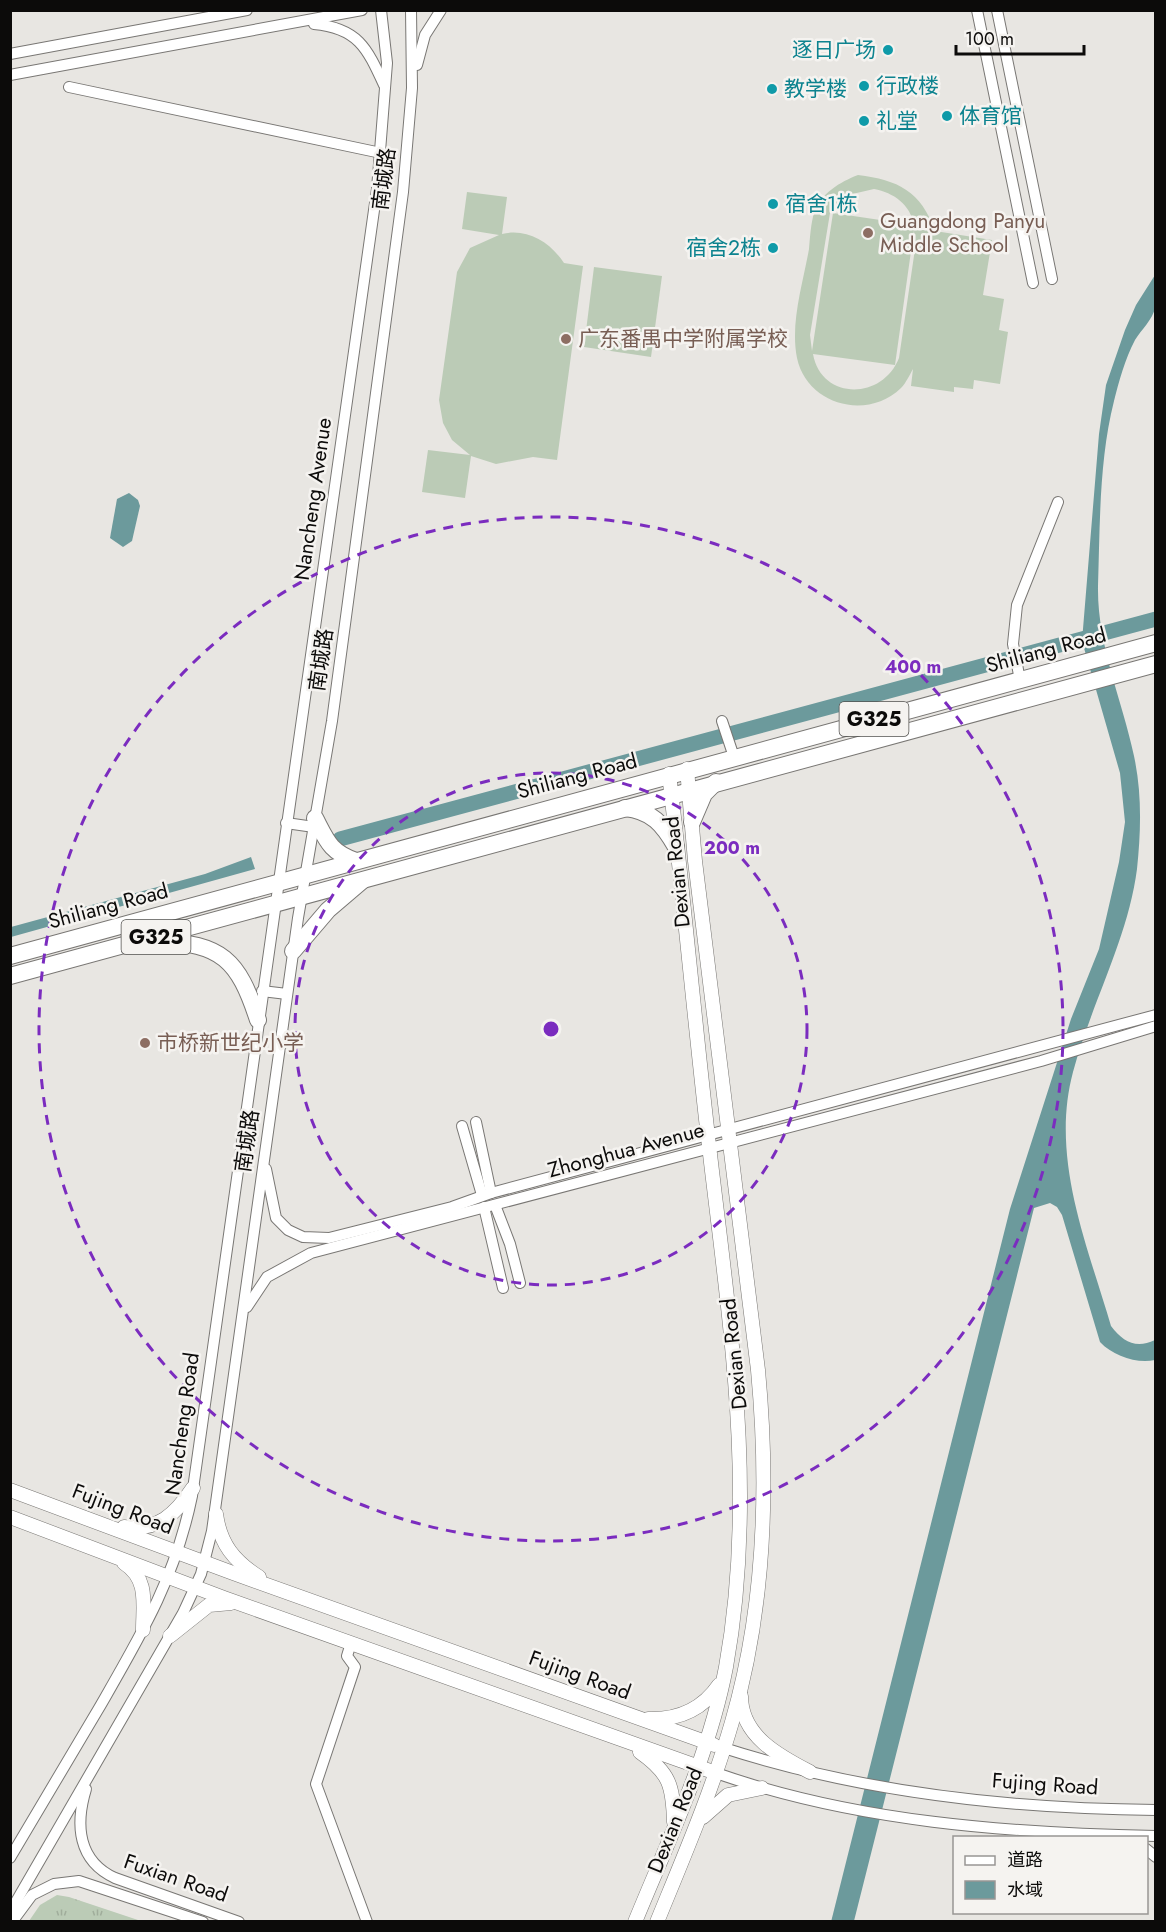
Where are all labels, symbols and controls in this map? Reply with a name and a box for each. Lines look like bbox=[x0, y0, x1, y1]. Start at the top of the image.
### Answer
scale bar bbox=[956, 18, 1084, 56]
text: 100 m bbox=[965, 26, 1014, 52]
place label: 逐日广场 bbox=[792, 35, 876, 65]
marker: 逐日广场 bbox=[881, 43, 895, 57]
place label: 行政楼 bbox=[876, 71, 939, 101]
place label: 教学楼 bbox=[784, 74, 847, 104]
marker: 行政楼 bbox=[857, 79, 871, 93]
marker: 教学楼 bbox=[765, 82, 779, 96]
place label: 体育馆 bbox=[959, 101, 1022, 131]
place label: 礼堂 bbox=[876, 106, 918, 136]
marker: 体育馆 bbox=[940, 109, 954, 123]
marker: 礼堂 bbox=[857, 114, 871, 128]
street label: 南城路 bbox=[365, 146, 403, 212]
place label: 宿舍1栋 bbox=[785, 189, 857, 219]
marker: 宿舍1栋 bbox=[766, 197, 780, 211]
place label: Guangdong Panyu Middle School bbox=[880, 206, 1045, 260]
marker: Guangdong Panyu Middle School bbox=[861, 226, 875, 240]
place label: 宿舍2栋 bbox=[686, 233, 761, 263]
marker: 宿舍2栋 bbox=[766, 241, 780, 255]
place label: 广东番禺中学附属学校 bbox=[578, 324, 788, 354]
marker: 广东番禺中学附属学校 bbox=[559, 332, 573, 346]
street label: Nancheng Avenue bbox=[287, 416, 339, 582]
street label: Shiliang Road bbox=[983, 620, 1109, 680]
street label: 南城路 bbox=[302, 627, 340, 693]
text: 400 m bbox=[885, 654, 941, 680]
road number: G325 bbox=[840, 702, 908, 736]
street label: Shiliang Road bbox=[514, 746, 640, 806]
street label: Dexian Road bbox=[656, 815, 698, 929]
text: 200 m bbox=[704, 835, 760, 861]
street label: Shiliang Road bbox=[45, 876, 171, 936]
road number: G325 bbox=[122, 920, 190, 954]
centre of rings bbox=[541, 1019, 561, 1039]
place label: 市桥新世纪小学 bbox=[157, 1028, 304, 1058]
marker: 市桥新世纪小学 bbox=[138, 1036, 152, 1050]
street label: 南城路 bbox=[228, 1108, 266, 1174]
street label: Zhonghua Avenue bbox=[544, 1115, 708, 1185]
street label: Dexian Road bbox=[713, 1297, 755, 1411]
street label: Nancheng Road bbox=[157, 1351, 207, 1497]
street label: Fujing Road bbox=[68, 1476, 178, 1542]
street label: Fujing Road bbox=[525, 1643, 635, 1707]
street label: Dexian Road bbox=[640, 1763, 710, 1877]
street label: Fujing Road bbox=[991, 1765, 1099, 1803]
legend bbox=[953, 1836, 1148, 1914]
street label: Fuxian Road bbox=[120, 1846, 232, 1910]
text: 道路 bbox=[1007, 1847, 1043, 1873]
text: 水域 bbox=[1007, 1877, 1043, 1903]

